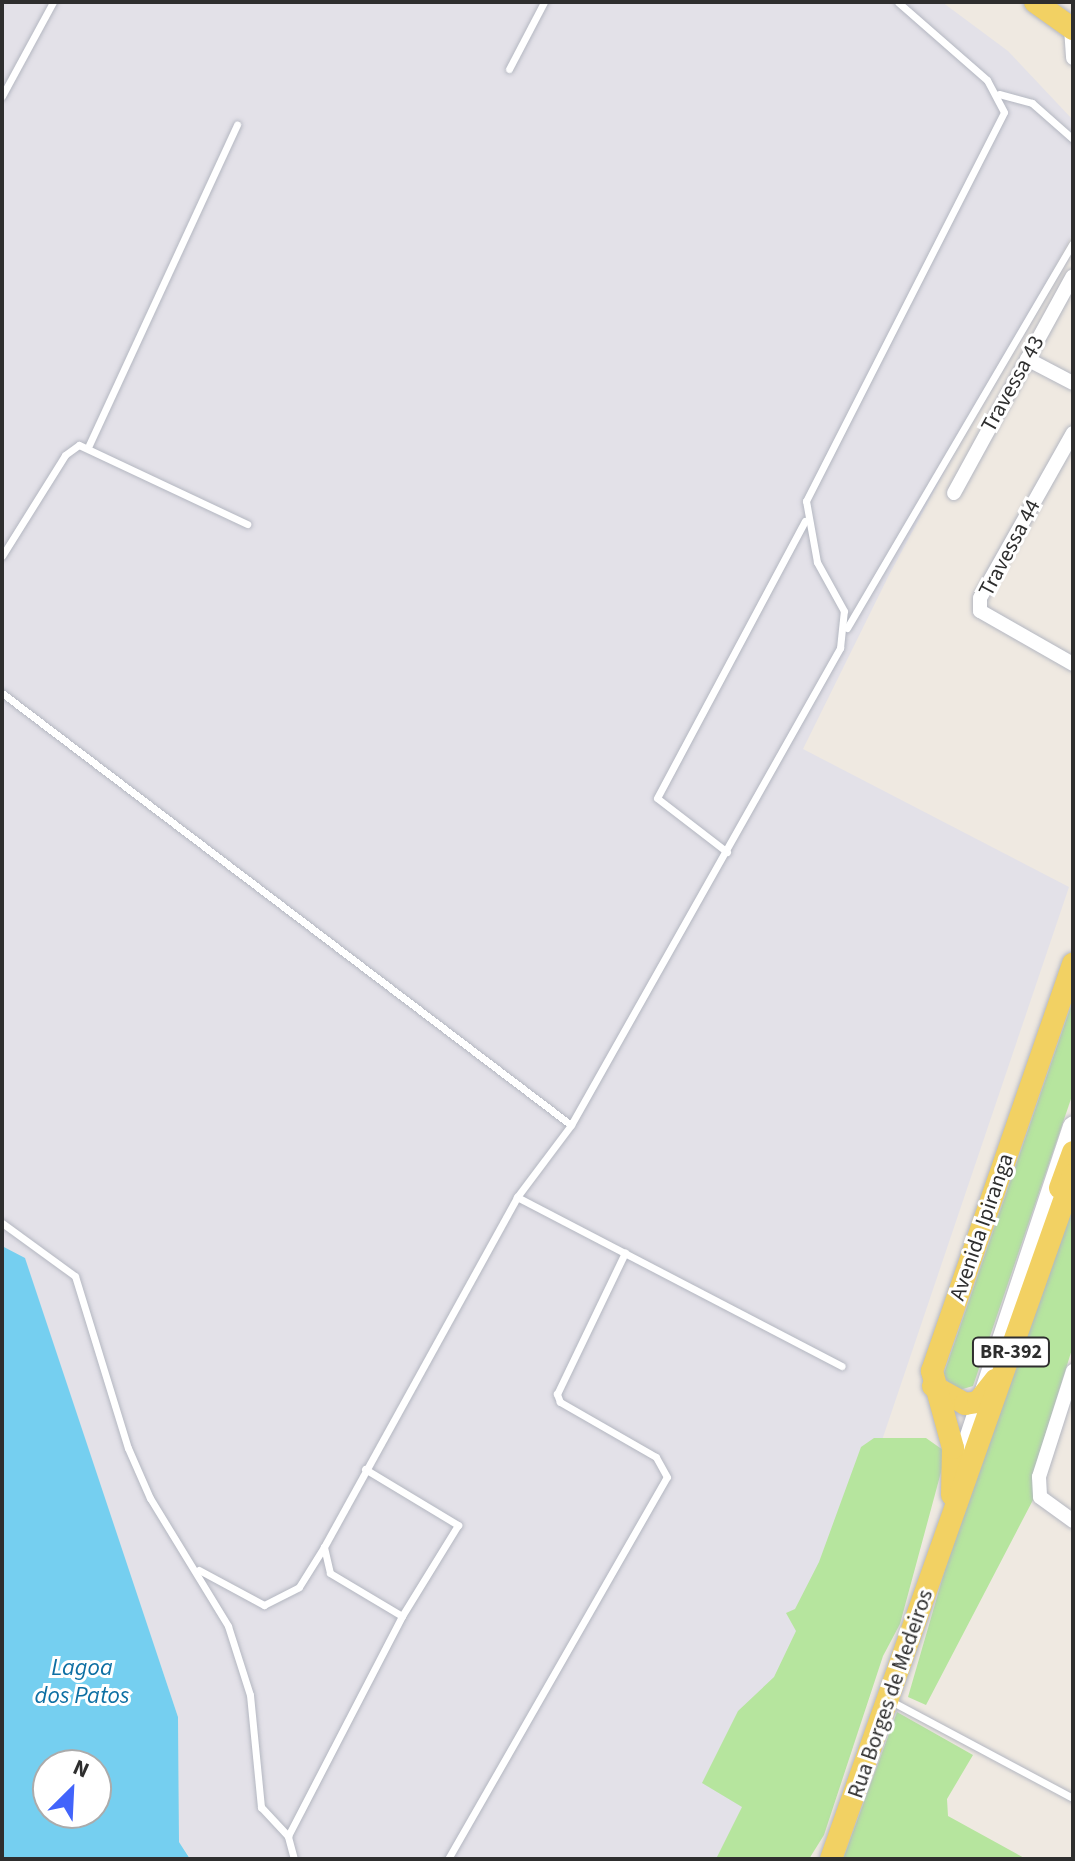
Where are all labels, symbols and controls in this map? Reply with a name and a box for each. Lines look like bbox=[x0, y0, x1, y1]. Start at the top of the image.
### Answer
street label: Travessa 43 bbox=[976, 331, 1050, 437]
street label: Travessa 44 bbox=[973, 495, 1047, 601]
street label: Avenida Ipiranga bbox=[945, 1150, 1019, 1304]
road number: BR-392 bbox=[971, 1336, 1051, 1368]
street label: Rua Borges de Medeiros bbox=[843, 1586, 939, 1802]
water label: Lagoa dos Patos bbox=[35, 1654, 129, 1710]
north arrow bbox=[32, 1749, 112, 1829]
text: N bbox=[68, 1751, 94, 1786]

